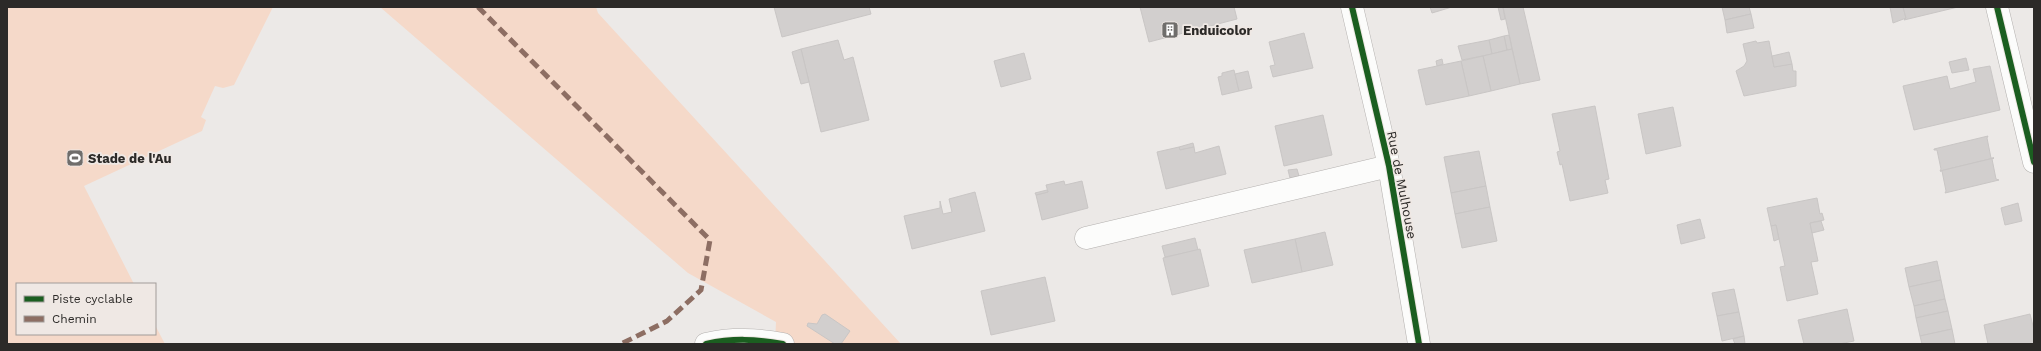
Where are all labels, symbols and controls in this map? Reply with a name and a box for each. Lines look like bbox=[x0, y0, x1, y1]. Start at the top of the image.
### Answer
building icon: Enduicolor bbox=[1160, 20, 1180, 40]
place label: Enduicolor bbox=[1183, 23, 1252, 38]
street label: Rue de Mulhouse bbox=[1384, 130, 1420, 240]
sports icon: Stade de l'Au bbox=[65, 148, 85, 168]
place label: Stade de l'Au bbox=[88, 151, 171, 166]
legend bbox=[16, 283, 156, 335]
text: Piste cyclable bbox=[52, 292, 133, 306]
text: Chemin bbox=[52, 312, 97, 326]

